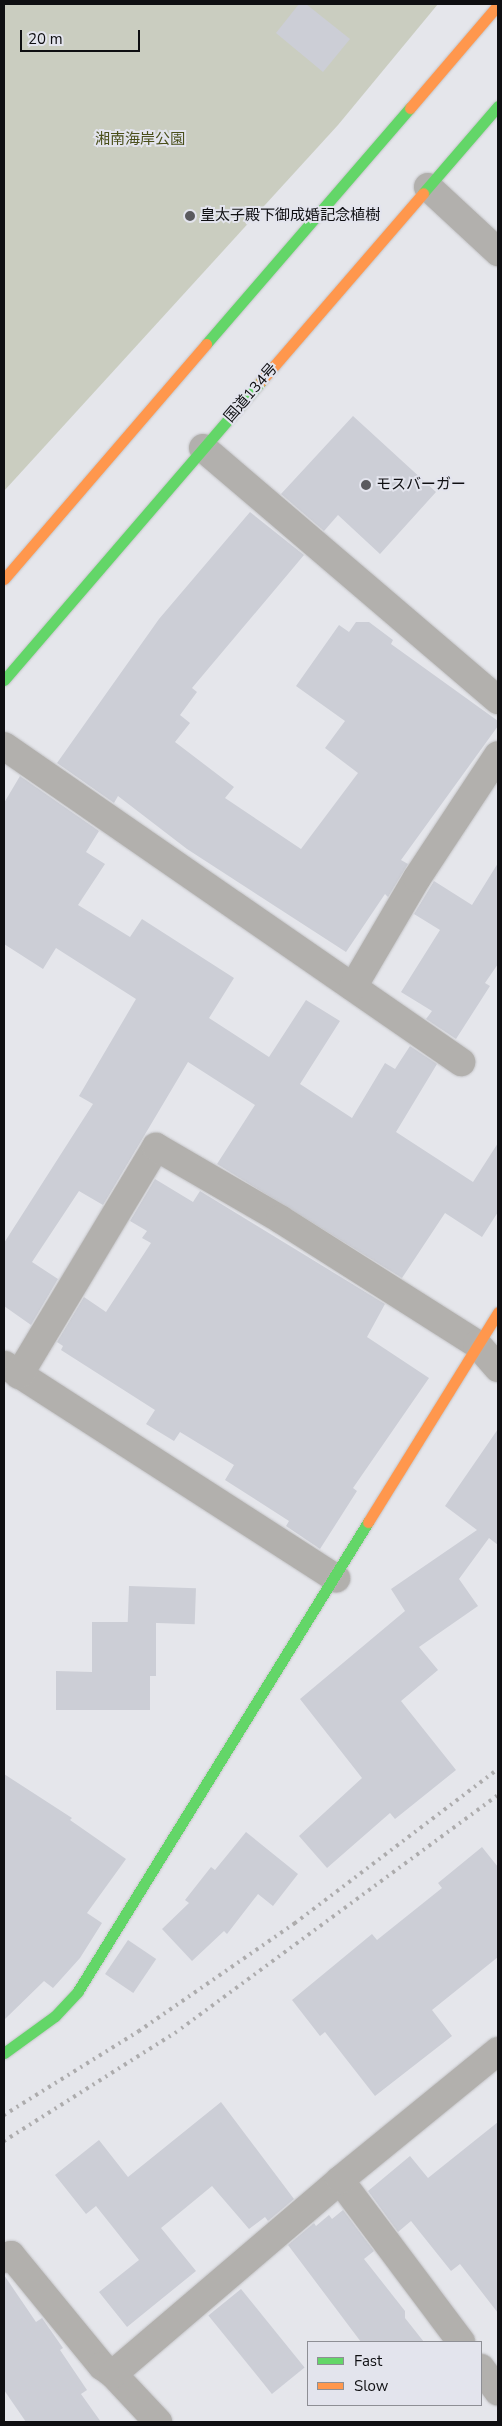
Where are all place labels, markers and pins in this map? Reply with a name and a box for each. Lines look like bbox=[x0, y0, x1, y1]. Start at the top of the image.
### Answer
place label: 皇太子殿下御成婚記念植樹 bbox=[200, 207, 380, 225]
marker: 皇太子殿下御成婚記念植樹 bbox=[184, 210, 196, 222]
place label: モスバーガー bbox=[376, 476, 466, 494]
marker: モスバーガー bbox=[360, 479, 372, 491]

